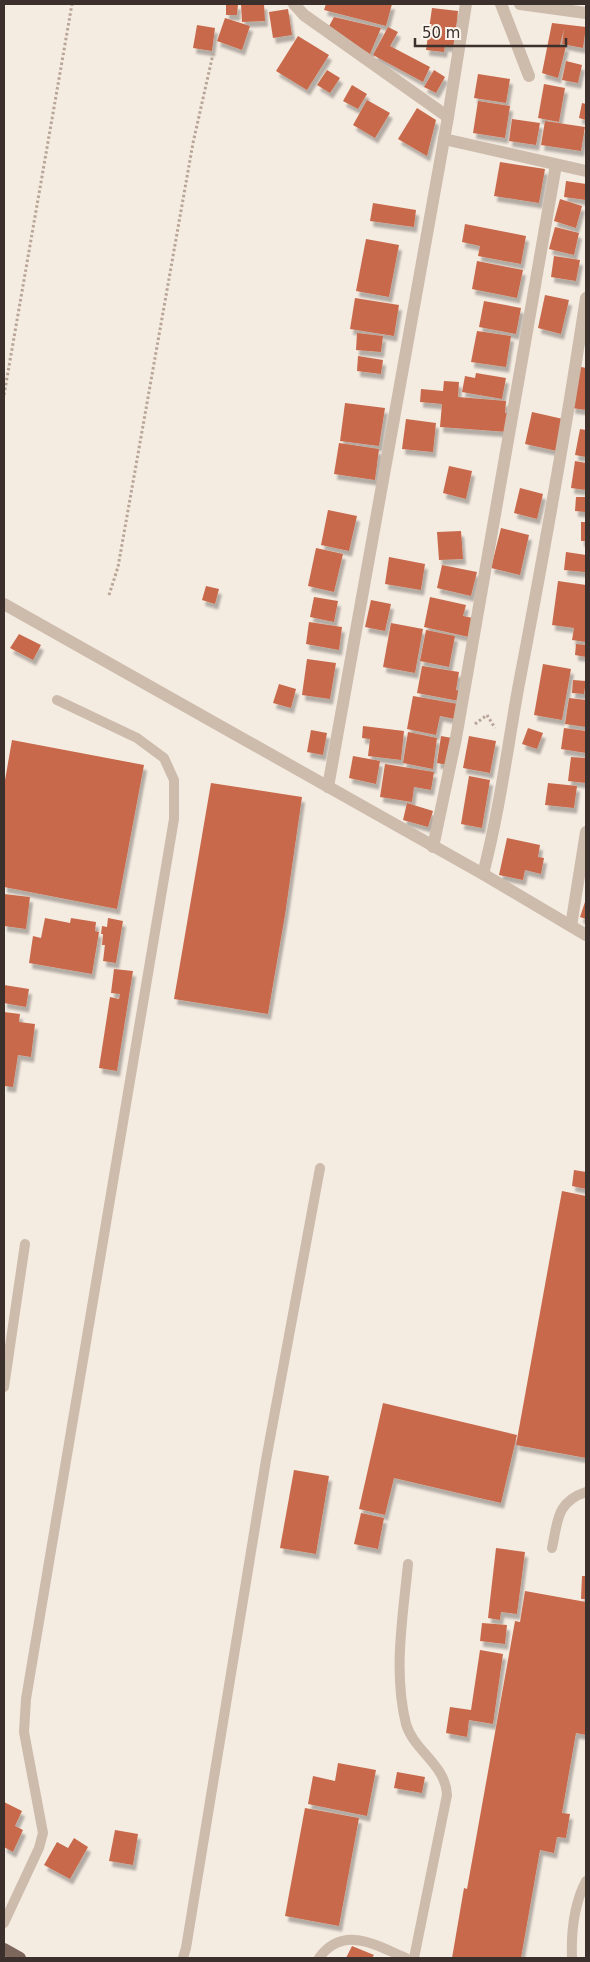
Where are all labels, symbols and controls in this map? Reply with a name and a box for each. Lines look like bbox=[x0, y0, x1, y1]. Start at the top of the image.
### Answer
scale bar bbox=[415, 15, 566, 47]
text: 50 m bbox=[422, 24, 460, 42]

